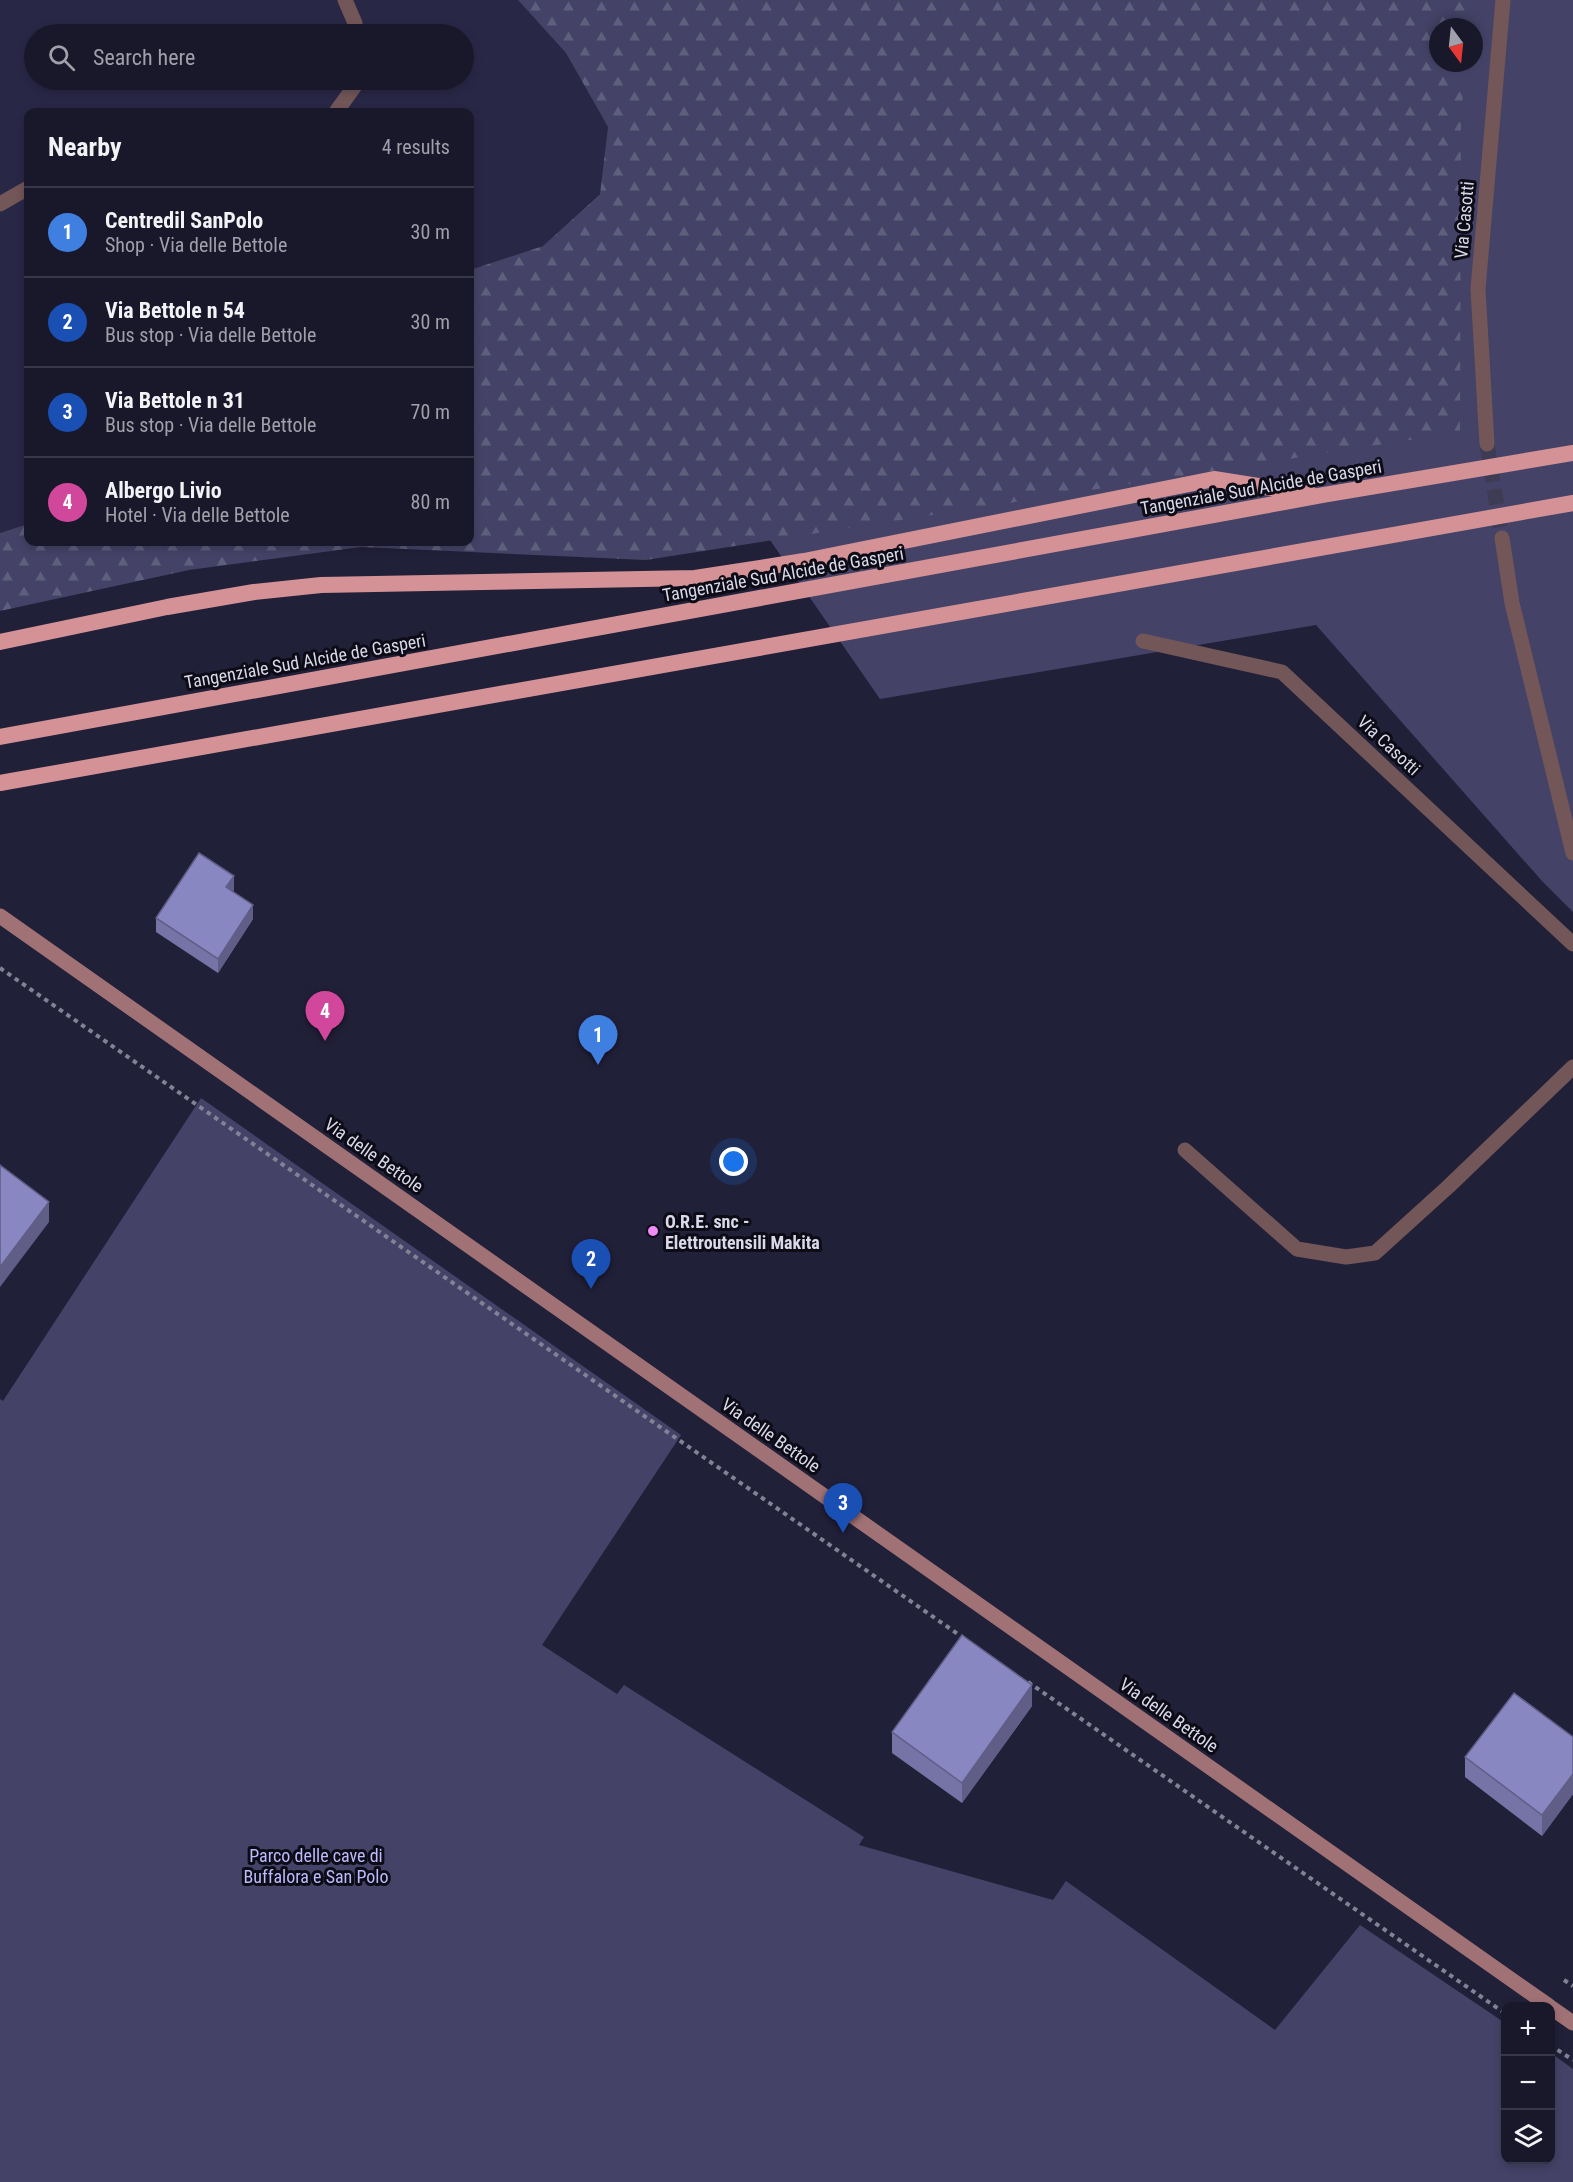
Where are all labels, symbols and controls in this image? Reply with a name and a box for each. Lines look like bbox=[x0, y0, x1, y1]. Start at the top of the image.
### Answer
north arrow bbox=[1429, 18, 1483, 72]
search box bbox=[24, 24, 474, 90]
icon: search bbox=[45, 41, 78, 74]
text: Search here bbox=[93, 45, 195, 70]
text: Nearby bbox=[48, 132, 122, 162]
text: 4 results bbox=[382, 135, 450, 159]
street label: Via Casotti bbox=[1450, 180, 1478, 260]
text: Centredil SanPolo bbox=[105, 208, 263, 233]
text: 1 bbox=[62, 220, 73, 244]
text: 30 m bbox=[411, 220, 450, 244]
text: Shop · Via delle Bettole bbox=[105, 233, 287, 257]
text: Via Bettole n 54 bbox=[105, 298, 245, 323]
text: 2 bbox=[62, 310, 73, 334]
text: 30 m bbox=[411, 310, 450, 334]
text: Bus stop · Via delle Bettole bbox=[105, 323, 316, 347]
text: Via Bettole n 31 bbox=[105, 388, 245, 413]
text: 3 bbox=[62, 400, 73, 424]
text: 70 m bbox=[411, 400, 450, 424]
text: Bus stop · Via delle Bettole bbox=[105, 413, 316, 437]
street label: Tangenziale Sud Alcide de Gasperi bbox=[1139, 455, 1383, 519]
text: Albergo Livio bbox=[105, 478, 222, 503]
text: 4 bbox=[62, 490, 73, 514]
text: 80 m bbox=[411, 490, 450, 514]
text: Hotel · Via delle Bettole bbox=[105, 503, 290, 527]
street label: Tangenziale Sud Alcide de Gasperi bbox=[661, 542, 905, 606]
street label: Tangenziale Sud Alcide de Gasperi bbox=[183, 629, 427, 693]
street label: Via Casotti bbox=[1353, 711, 1425, 779]
pin: 4 bbox=[306, 992, 344, 1041]
pin: 1 bbox=[578, 1016, 618, 1065]
street label: Via delle Bettole bbox=[321, 1113, 427, 1197]
your location bbox=[719, 1147, 748, 1176]
place label: O.R.E. snc - Elettroutensili Makita bbox=[665, 1211, 820, 1253]
marker: O.R.E. snc - Elettroutensili Makita bbox=[646, 1224, 660, 1238]
pin: 2 bbox=[572, 1240, 610, 1289]
street label: Via delle Bettole bbox=[718, 1393, 824, 1477]
pin: 3 bbox=[824, 1484, 862, 1533]
street label: Via delle Bettole bbox=[1116, 1673, 1222, 1757]
park label: Parco delle cave di Buffalora e San Polo bbox=[243, 1845, 389, 1887]
map controls bbox=[1501, 2002, 1555, 2164]
button: + bbox=[1501, 2002, 1555, 2056]
button: − bbox=[1501, 2056, 1555, 2110]
button: layers bbox=[1501, 2110, 1555, 2164]

